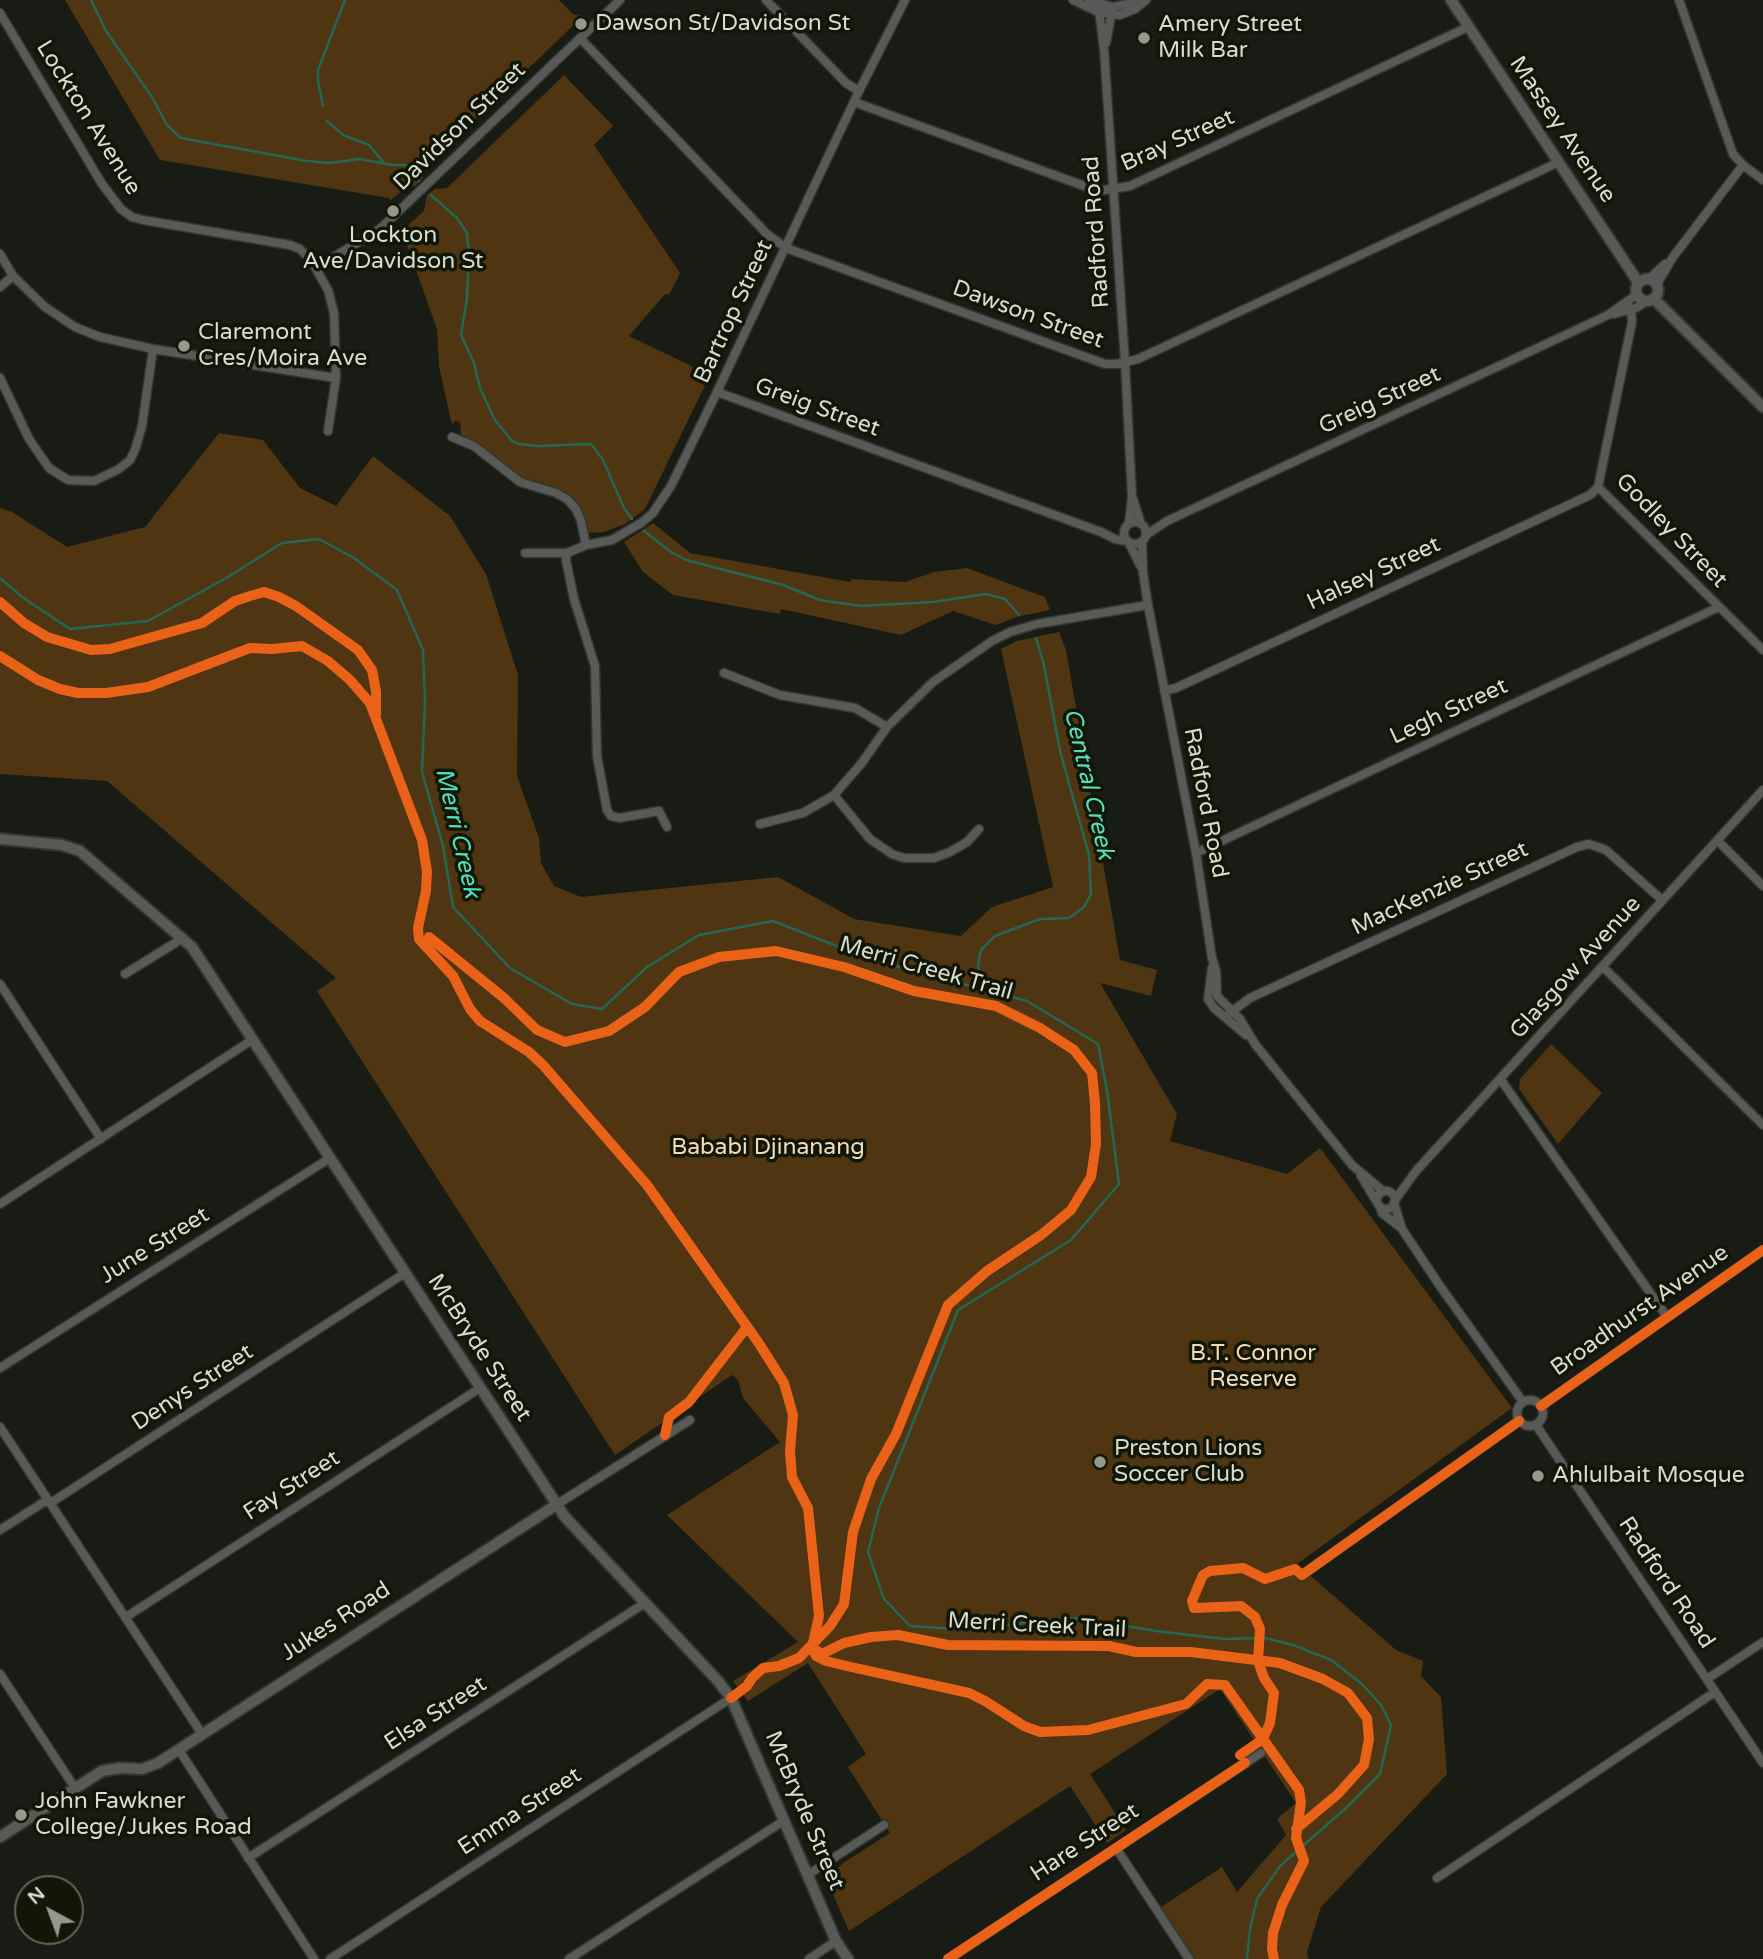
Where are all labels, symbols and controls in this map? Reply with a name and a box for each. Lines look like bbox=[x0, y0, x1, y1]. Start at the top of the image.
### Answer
place label: Dawson St/Davidson St bbox=[595, 10, 850, 38]
place label: Amery Street Milk Bar bbox=[1158, 11, 1302, 65]
marker: Dawson St/Davidson St bbox=[573, 16, 589, 32]
marker: Amery Street Milk Bar bbox=[1136, 30, 1152, 46]
street label: Lockton Avenue bbox=[29, 36, 147, 200]
street label: Massey Avenue bbox=[1503, 51, 1621, 209]
street label: Davidson Street bbox=[388, 57, 532, 197]
street label: Bray Street bbox=[1117, 104, 1239, 178]
street label: Radford Road bbox=[1078, 155, 1116, 309]
marker: Lockton Ave/Davidson St bbox=[385, 203, 401, 219]
place label: Lockton Ave/Davidson St bbox=[302, 222, 484, 276]
street label: Bartrop Street bbox=[689, 236, 779, 388]
street label: Dawson Street bbox=[949, 275, 1107, 355]
place label: Claremont Cres/Moira Ave bbox=[198, 319, 367, 373]
marker: Claremont Cres/Moira Ave bbox=[176, 338, 192, 354]
street label: Greig Street bbox=[1315, 361, 1445, 441]
street label: Greig Street bbox=[751, 373, 883, 443]
street label: Godley Street bbox=[1609, 468, 1733, 594]
street label: Halsey Street bbox=[1303, 531, 1445, 617]
street label: Legh Street bbox=[1386, 673, 1512, 751]
water label: Central Creek bbox=[1057, 706, 1119, 862]
street label: Radford Road bbox=[1177, 725, 1233, 881]
water label: Merri Creek bbox=[428, 765, 486, 901]
street label: MacKenzie Street bbox=[1347, 836, 1533, 942]
street label: Glasgow Avenue bbox=[1505, 891, 1647, 1045]
street label: Merri Creek Trail bbox=[836, 931, 1016, 1007]
park label: Bababi Djinanang bbox=[671, 1134, 865, 1162]
street label: June Street bbox=[95, 1202, 215, 1290]
street label: Broadhurst Avenue bbox=[1546, 1239, 1734, 1383]
street label: McBryde Street bbox=[421, 1269, 537, 1427]
street label: Denys Street bbox=[127, 1339, 259, 1437]
park label: B.T. Connor Reserve bbox=[1190, 1340, 1316, 1394]
place label: Preston Lions Soccer Club bbox=[1114, 1435, 1262, 1489]
street label: Fay Street bbox=[239, 1445, 345, 1527]
marker: Preston Lions Soccer Club bbox=[1092, 1454, 1108, 1470]
place label: Ahlulbait Mosque bbox=[1552, 1462, 1745, 1490]
marker: Ahlulbait Mosque bbox=[1530, 1468, 1546, 1484]
street label: Radford Road bbox=[1612, 1512, 1720, 1654]
street label: Jukes Road bbox=[276, 1576, 396, 1668]
street label: Merri Creek Trail bbox=[947, 1608, 1127, 1644]
street label: Elsa Street bbox=[380, 1671, 492, 1757]
street label: McBryde Street bbox=[758, 1727, 850, 1895]
street label: Emma Street bbox=[453, 1762, 587, 1862]
place label: John Fawkner College/Jukes Road bbox=[35, 1788, 252, 1842]
street label: Hare Street bbox=[1026, 1798, 1144, 1888]
marker: John Fawkner College/Jukes Road bbox=[13, 1807, 29, 1823]
north arrow bbox=[14, 1875, 84, 1945]
text: N bbox=[24, 1882, 50, 1909]

